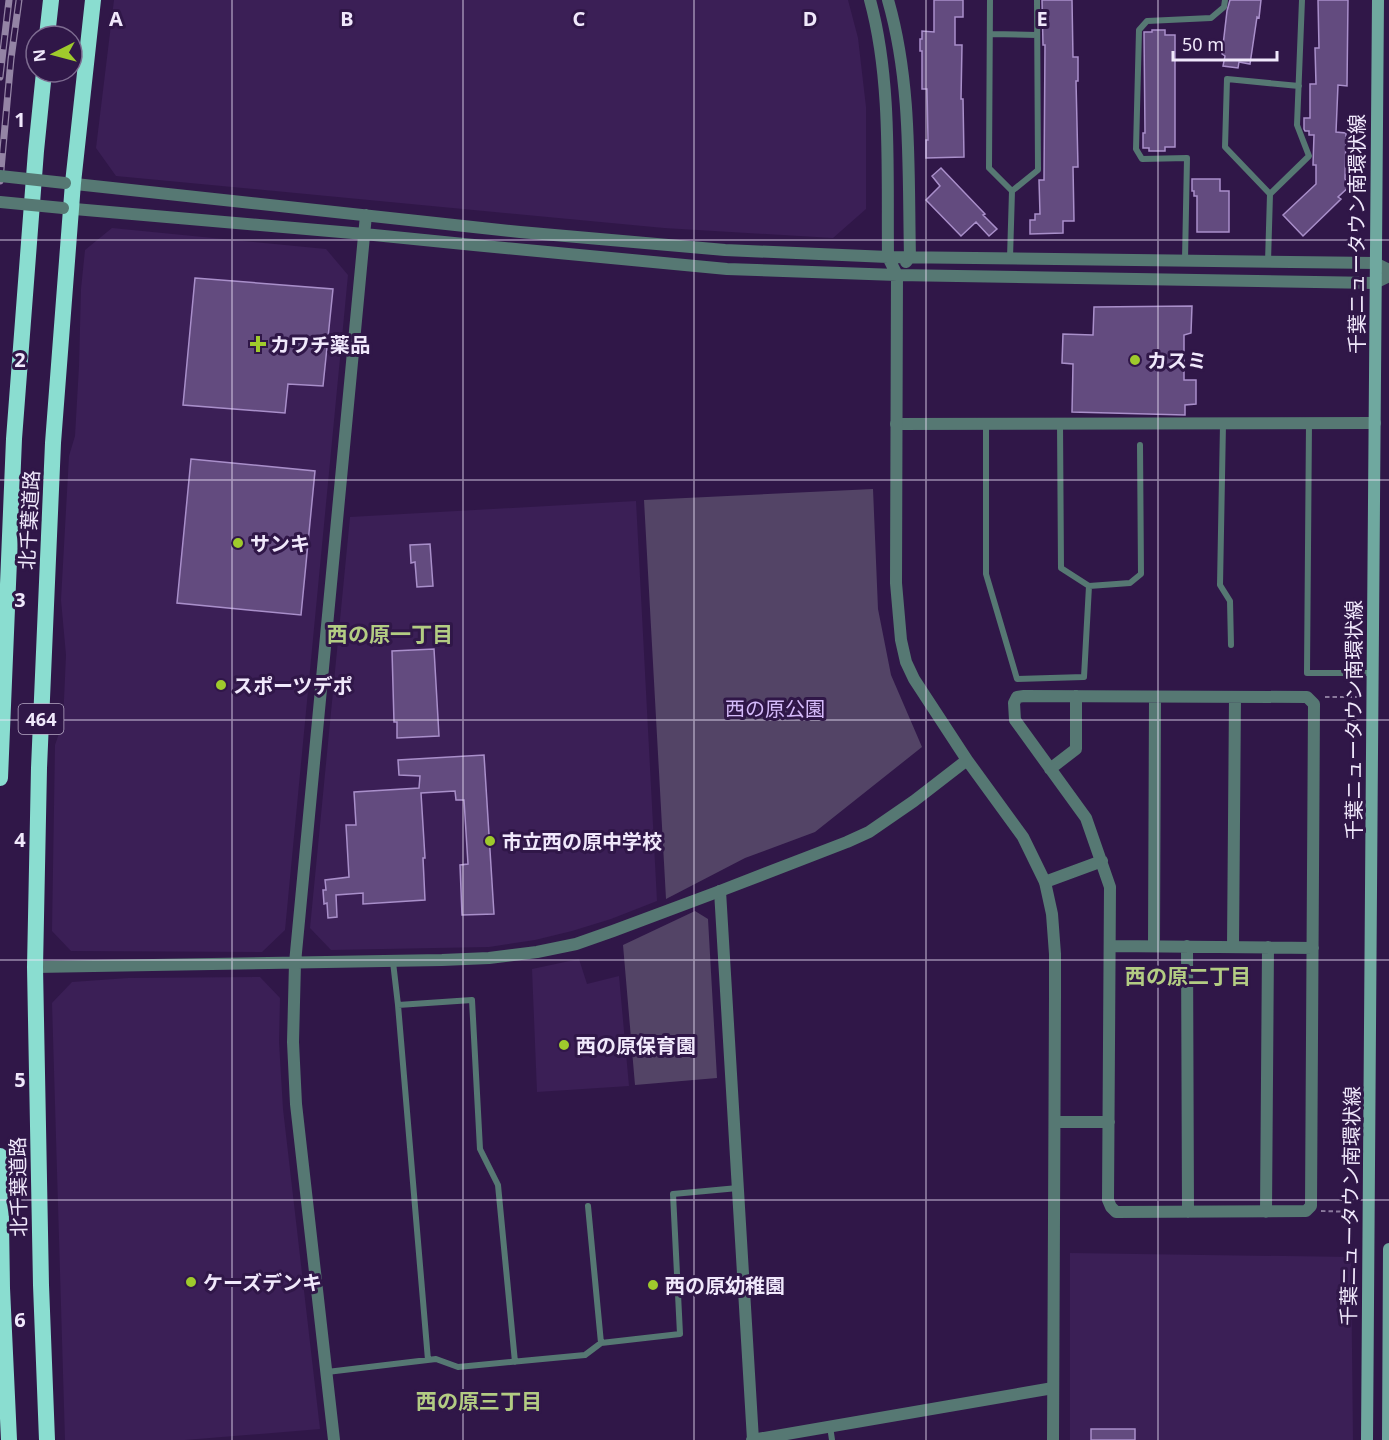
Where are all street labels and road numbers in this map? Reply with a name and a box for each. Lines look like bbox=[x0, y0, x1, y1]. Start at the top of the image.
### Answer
street label: 千葉ニュータウン南環状線 bbox=[1343, 114, 1370, 354]
street label: 北千葉道路 bbox=[13, 469, 45, 571]
street label: 千葉ニュータウン南環状線 bbox=[1340, 600, 1367, 840]
road number: 464 bbox=[18, 704, 63, 734]
street label: 千葉ニュータウン南環状線 bbox=[1334, 1086, 1366, 1326]
street label: 北千葉道路 bbox=[4, 1137, 32, 1237]

